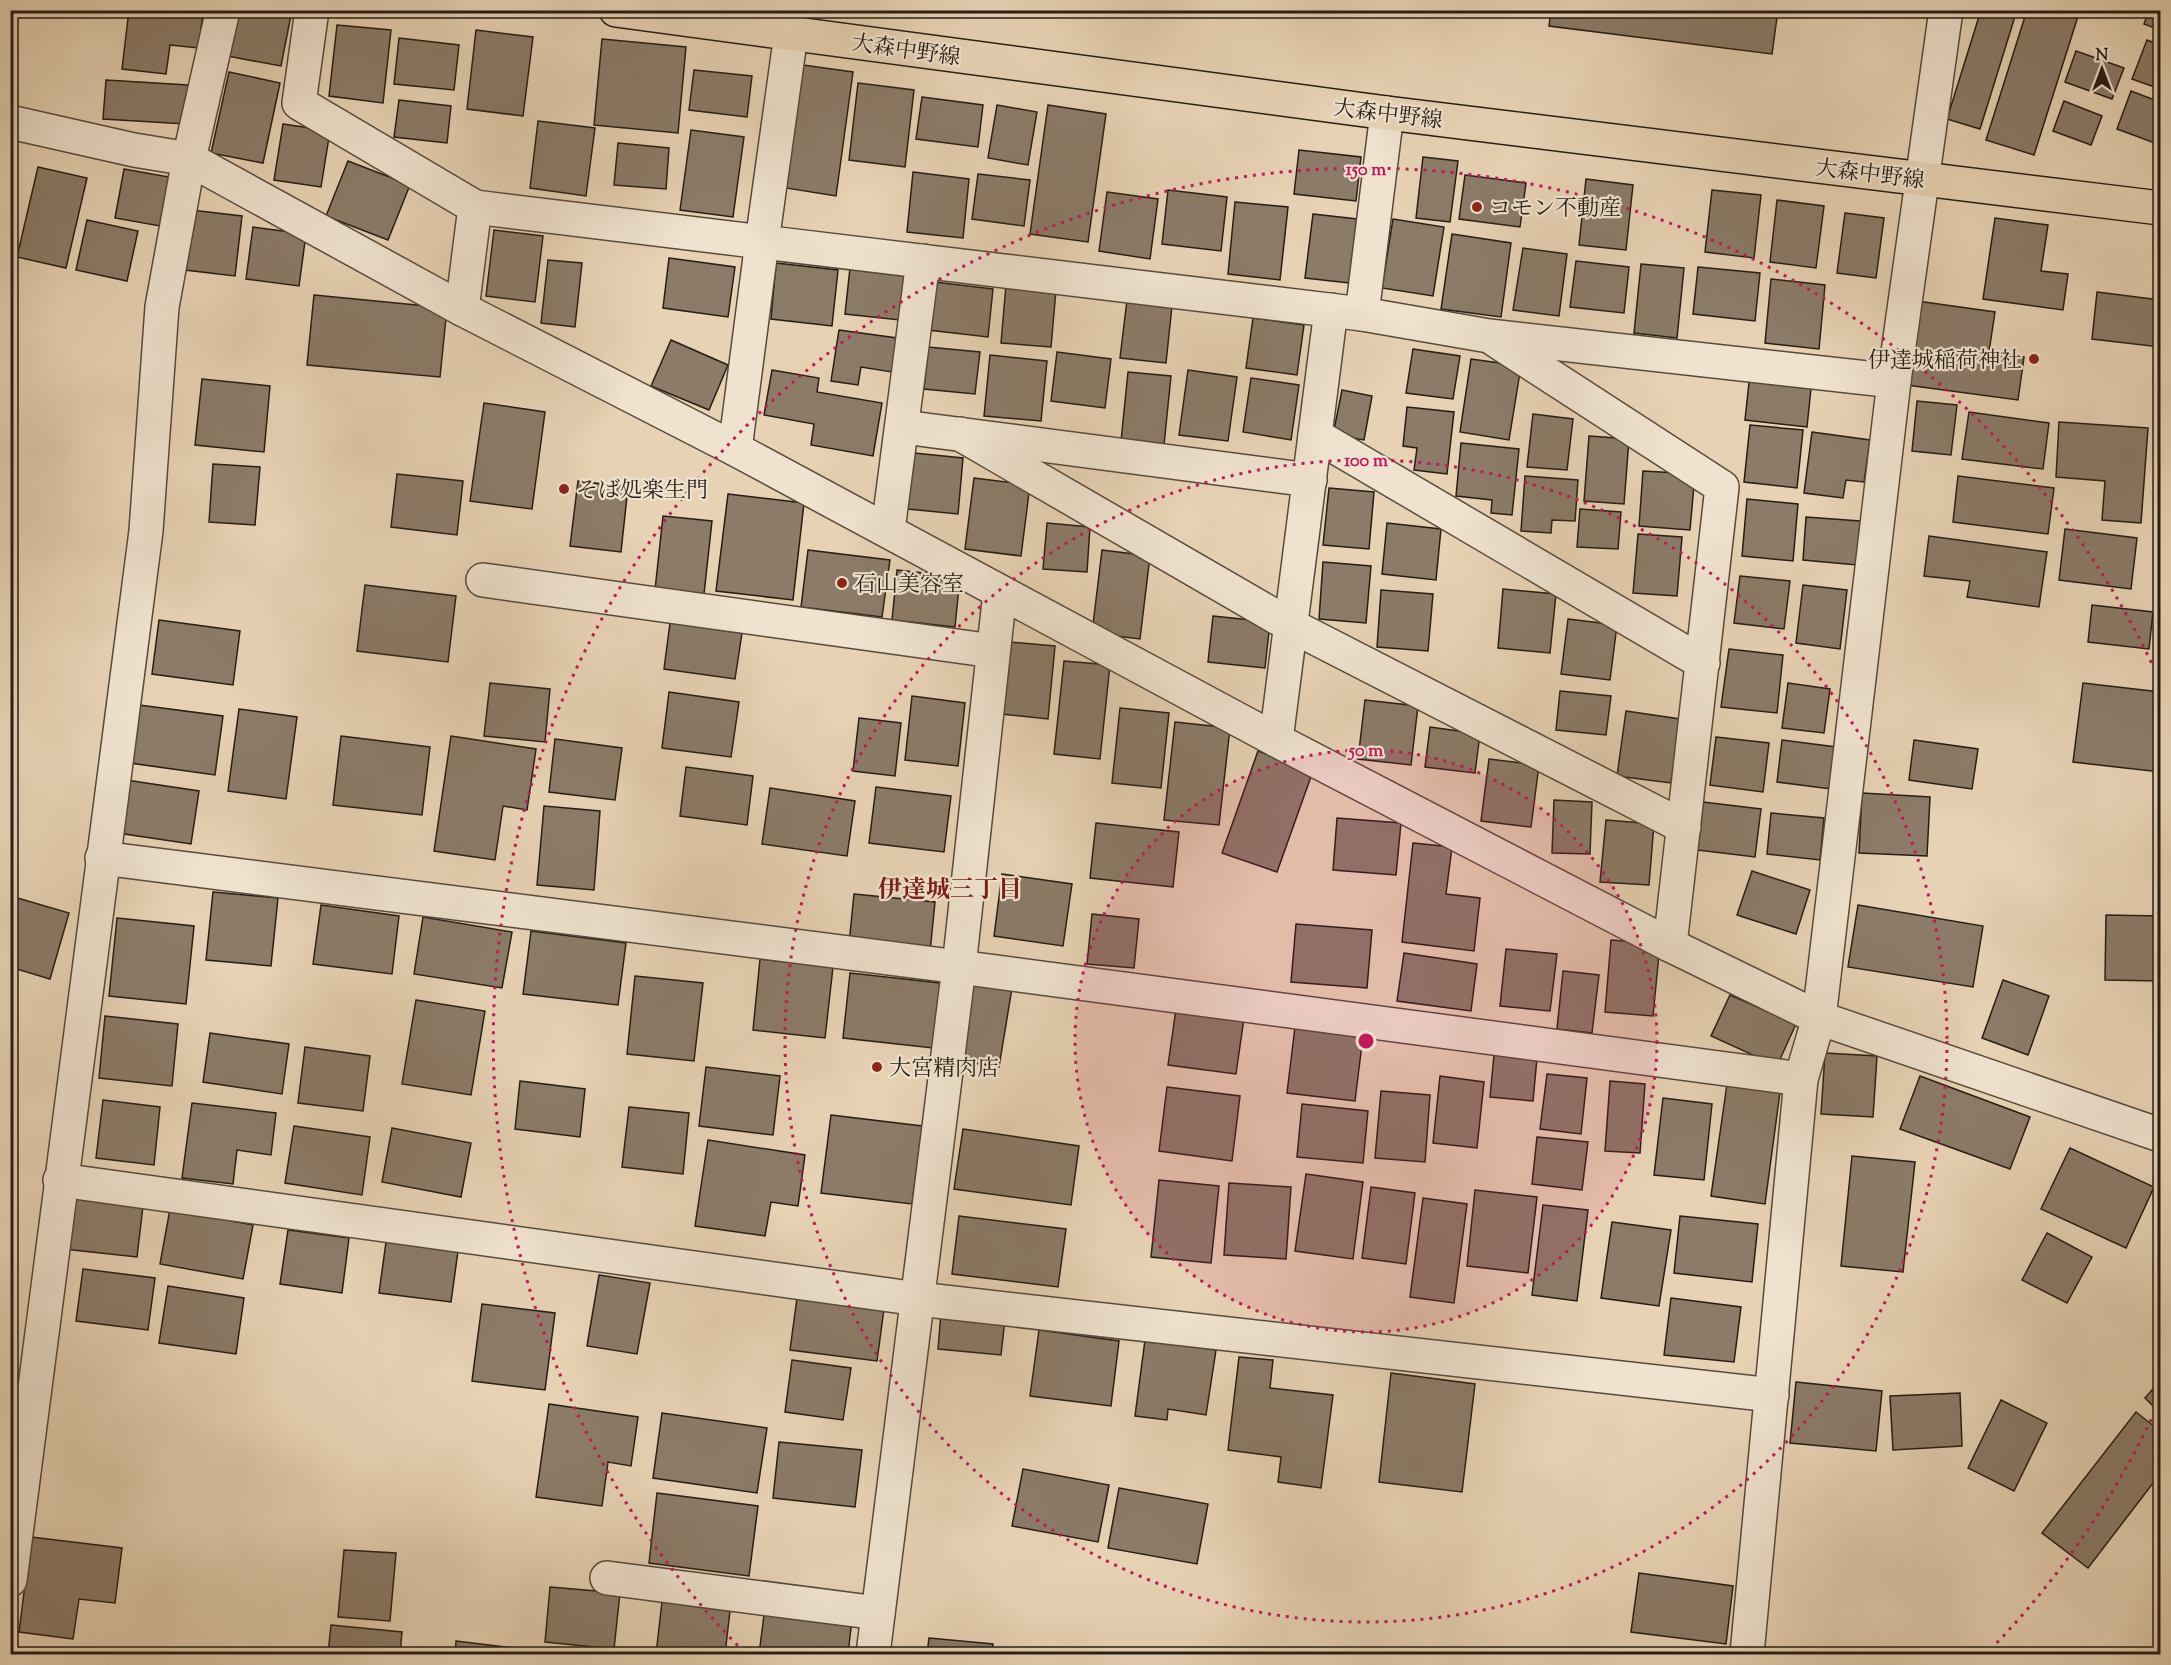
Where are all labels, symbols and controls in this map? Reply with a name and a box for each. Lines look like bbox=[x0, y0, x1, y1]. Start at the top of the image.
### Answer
street label: 大森中野線 bbox=[849, 28, 962, 75]
north arrow bbox=[2072, 39, 2132, 99]
text: N bbox=[2096, 45, 2109, 68]
street label: 大森中野線 bbox=[1331, 93, 1444, 139]
street label: 大森中野線 bbox=[1813, 153, 1926, 199]
text: 150 m bbox=[1346, 158, 1386, 184]
place label: コモン不動産 bbox=[1489, 194, 1621, 226]
marker: コモン不動産 bbox=[1470, 200, 1484, 214]
place label: 伊達城稲荷神社 bbox=[1868, 346, 2022, 378]
marker: 伊達城稲荷神社 bbox=[2027, 352, 2041, 366]
text: 100 m bbox=[1344, 449, 1388, 475]
place label: そば処楽生門 bbox=[576, 476, 708, 508]
marker: そば処楽生門 bbox=[557, 482, 571, 496]
place label: 石山美容室 bbox=[854, 570, 964, 602]
marker: 石山美容室 bbox=[835, 576, 849, 590]
text: 50 m bbox=[1347, 739, 1383, 765]
district label: 伊達城三丁目 bbox=[878, 874, 1022, 908]
centre of rings bbox=[1356, 1031, 1376, 1051]
place label: 大宮精肉店 bbox=[889, 1054, 999, 1086]
marker: 大宮精肉店 bbox=[870, 1060, 884, 1074]

